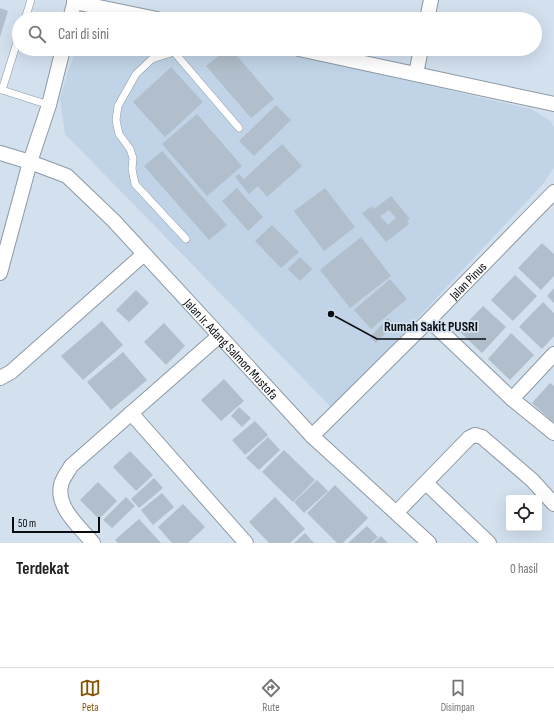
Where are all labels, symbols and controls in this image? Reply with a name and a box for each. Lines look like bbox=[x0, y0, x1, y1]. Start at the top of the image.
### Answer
search box bbox=[12, 12, 542, 56]
icon: search bbox=[26, 23, 48, 45]
text: Cari di sini bbox=[58, 25, 109, 44]
street label: Jalan Pinus bbox=[446, 259, 490, 304]
street label: Jalan Ir. Adang Salmon Mustofa bbox=[180, 295, 281, 403]
callout: Rumah Sakit PUSRI bbox=[377, 313, 486, 339]
text: Rumah Sakit PUSRI bbox=[384, 318, 478, 335]
map controls bbox=[506, 495, 542, 531]
button: locate bbox=[506, 495, 542, 531]
scale bar bbox=[12, 515, 100, 534]
text: 50 m bbox=[18, 517, 36, 530]
text: Terdekat bbox=[16, 559, 69, 579]
text: 0 hasil bbox=[510, 561, 538, 577]
tab: Peta bbox=[79, 677, 101, 714]
tab: Rute bbox=[260, 677, 282, 714]
tab: Disimpan bbox=[441, 677, 475, 714]

